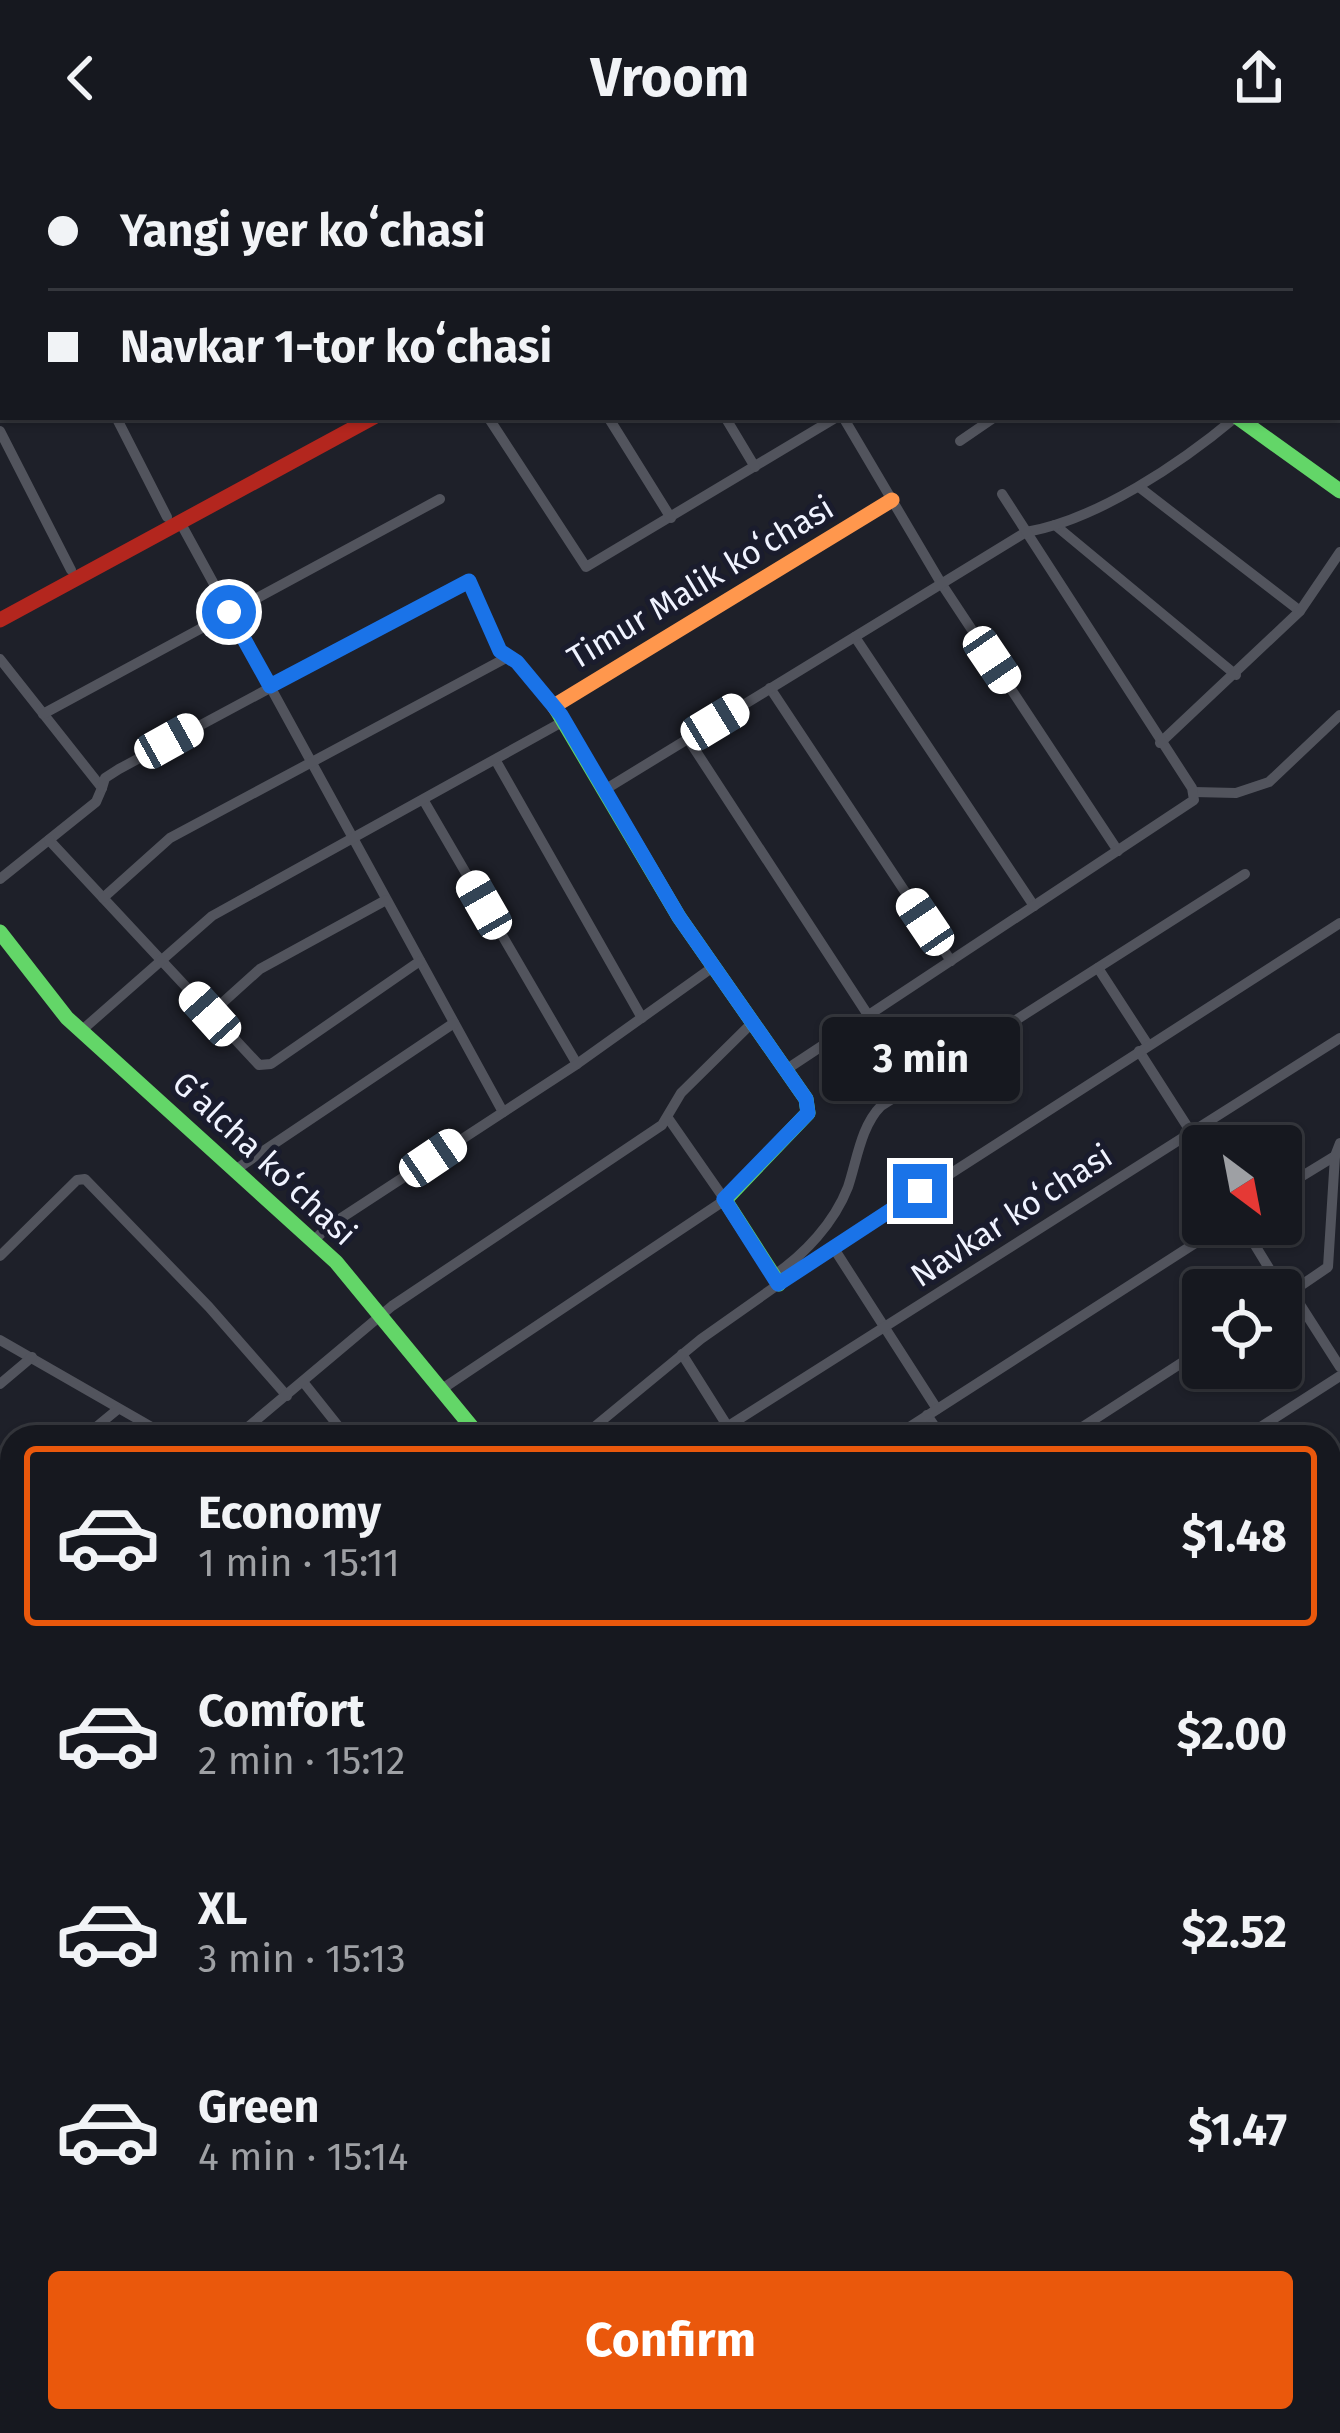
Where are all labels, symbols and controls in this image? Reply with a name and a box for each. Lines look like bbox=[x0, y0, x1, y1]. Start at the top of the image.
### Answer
icon: back bbox=[48, 45, 114, 111]
icon: share bbox=[1226, 45, 1292, 111]
text: Vroom bbox=[591, 46, 749, 110]
text: Yangi yer koʻchasi bbox=[120, 204, 485, 258]
text: Navkar 1-tor koʻchasi bbox=[120, 320, 552, 374]
street label: Timur Malik koʻchasi bbox=[560, 488, 841, 678]
route start bbox=[202, 585, 256, 639]
car bbox=[957, 620, 1027, 700]
car bbox=[675, 688, 755, 756]
car bbox=[129, 708, 209, 774]
car bbox=[450, 865, 518, 945]
car bbox=[890, 882, 960, 962]
car bbox=[173, 975, 247, 1053]
callout: 3 min bbox=[821, 1017, 1019, 1101]
text: 3 min bbox=[873, 1036, 969, 1082]
street label: Gʻalcha koʻchasi bbox=[164, 1063, 364, 1254]
car bbox=[393, 1123, 473, 1193]
north arrow bbox=[1182, 1125, 1302, 1245]
map controls bbox=[1182, 1125, 1302, 1389]
street label: Navkar koʻchasi bbox=[903, 1136, 1120, 1296]
route end bbox=[893, 1164, 947, 1218]
button: locate bbox=[1182, 1269, 1302, 1389]
icon: car bbox=[54, 1482, 162, 1590]
text: Economy bbox=[198, 1486, 381, 1540]
text: $1.48 bbox=[1182, 1509, 1287, 1563]
text: 1 min · 15:11 bbox=[198, 1540, 400, 1586]
icon: car bbox=[54, 1680, 162, 1788]
text: Comfort bbox=[198, 1684, 365, 1738]
text: $2.00 bbox=[1177, 1707, 1287, 1761]
text: 2 min · 15:12 bbox=[198, 1738, 405, 1784]
icon: car bbox=[54, 1878, 162, 1986]
text: XL bbox=[198, 1882, 247, 1936]
text: $2.52 bbox=[1181, 1905, 1287, 1959]
text: 3 min · 15:13 bbox=[198, 1936, 406, 1982]
icon: car bbox=[54, 2076, 162, 2184]
text: Green bbox=[198, 2080, 319, 2134]
text: $1.47 bbox=[1188, 2103, 1287, 2157]
text: 4 min · 15:14 bbox=[198, 2134, 408, 2180]
button: Confirm bbox=[48, 2271, 1293, 2409]

